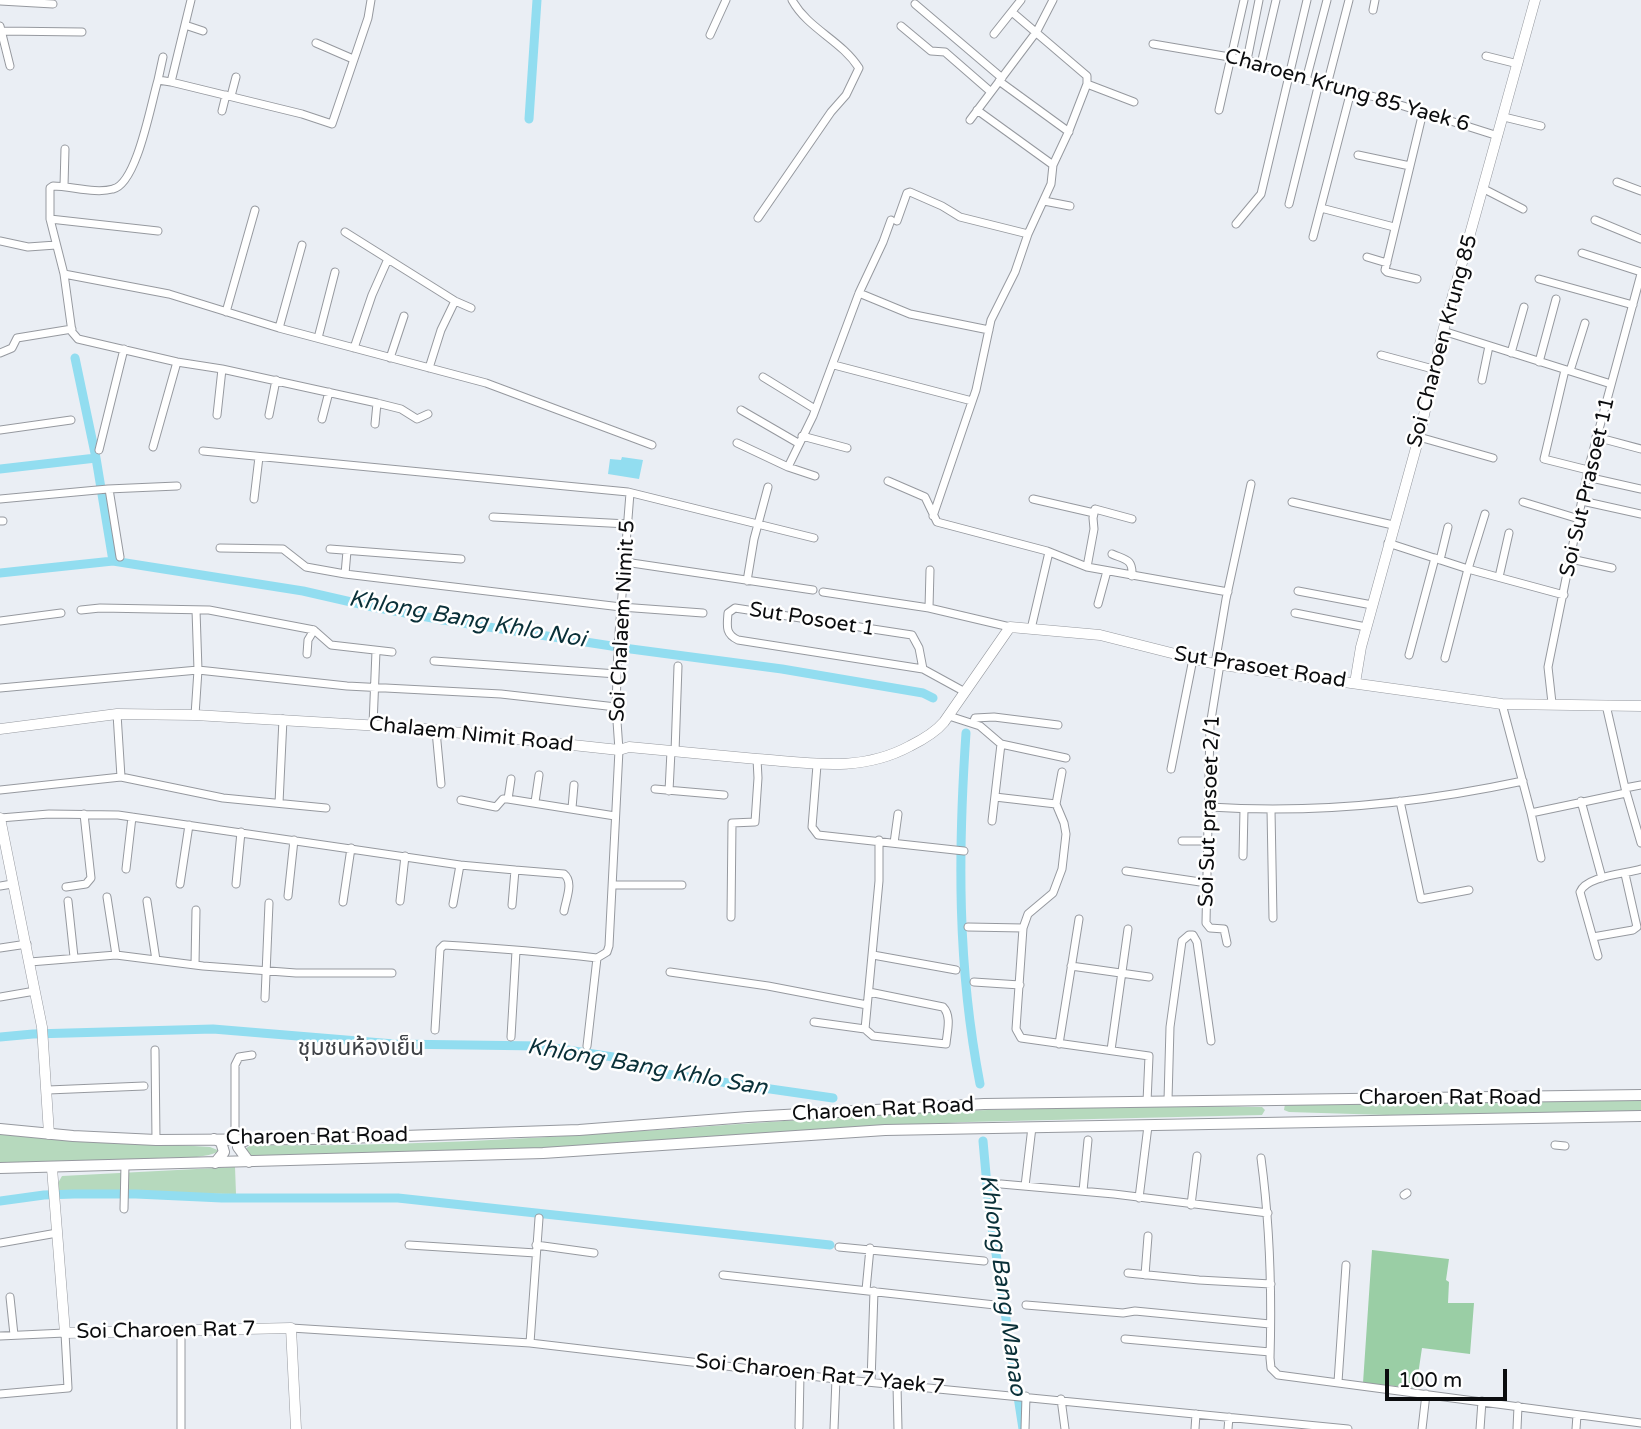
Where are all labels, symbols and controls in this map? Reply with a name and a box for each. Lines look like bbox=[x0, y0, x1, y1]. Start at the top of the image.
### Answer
street label: Charoen Krung 85 Yaek 6 bbox=[1222, 44, 1472, 138]
street label: Soi Charoen Krung 85 bbox=[1402, 232, 1484, 450]
street label: Soi Sut Prasoet 11 bbox=[1555, 395, 1621, 579]
street label: Soi Chalaem Nimit 5 bbox=[605, 519, 641, 723]
water label: Khlong Bang Khlo Noi bbox=[346, 586, 588, 654]
street label: Sut Posoet 1 bbox=[747, 598, 877, 642]
street label: Sut Prasoet Road bbox=[1172, 642, 1348, 694]
street label: Chalaem Nimit Road bbox=[368, 712, 574, 758]
street label: Soi Sut prasoet 2/1 bbox=[1194, 714, 1226, 908]
water label: Khlong Bang Khlo San bbox=[525, 1033, 769, 1103]
district label: ชุมชนห้องเย็น bbox=[298, 1035, 424, 1063]
street label: Charoen Rat Road bbox=[1359, 1085, 1541, 1111]
street label: Charoen Rat Road bbox=[791, 1093, 975, 1127]
street label: Charoen Rat Road bbox=[226, 1123, 408, 1151]
water label: Khlong Bang Manao bbox=[973, 1173, 1031, 1397]
street label: Soi Charoen Rat 7 bbox=[76, 1317, 256, 1345]
street label: Soi Charoen Rat 7 Yaek 7 bbox=[694, 1349, 946, 1401]
scale bar bbox=[1389, 1356, 1512, 1400]
text: 100 m bbox=[1398, 1368, 1462, 1393]

